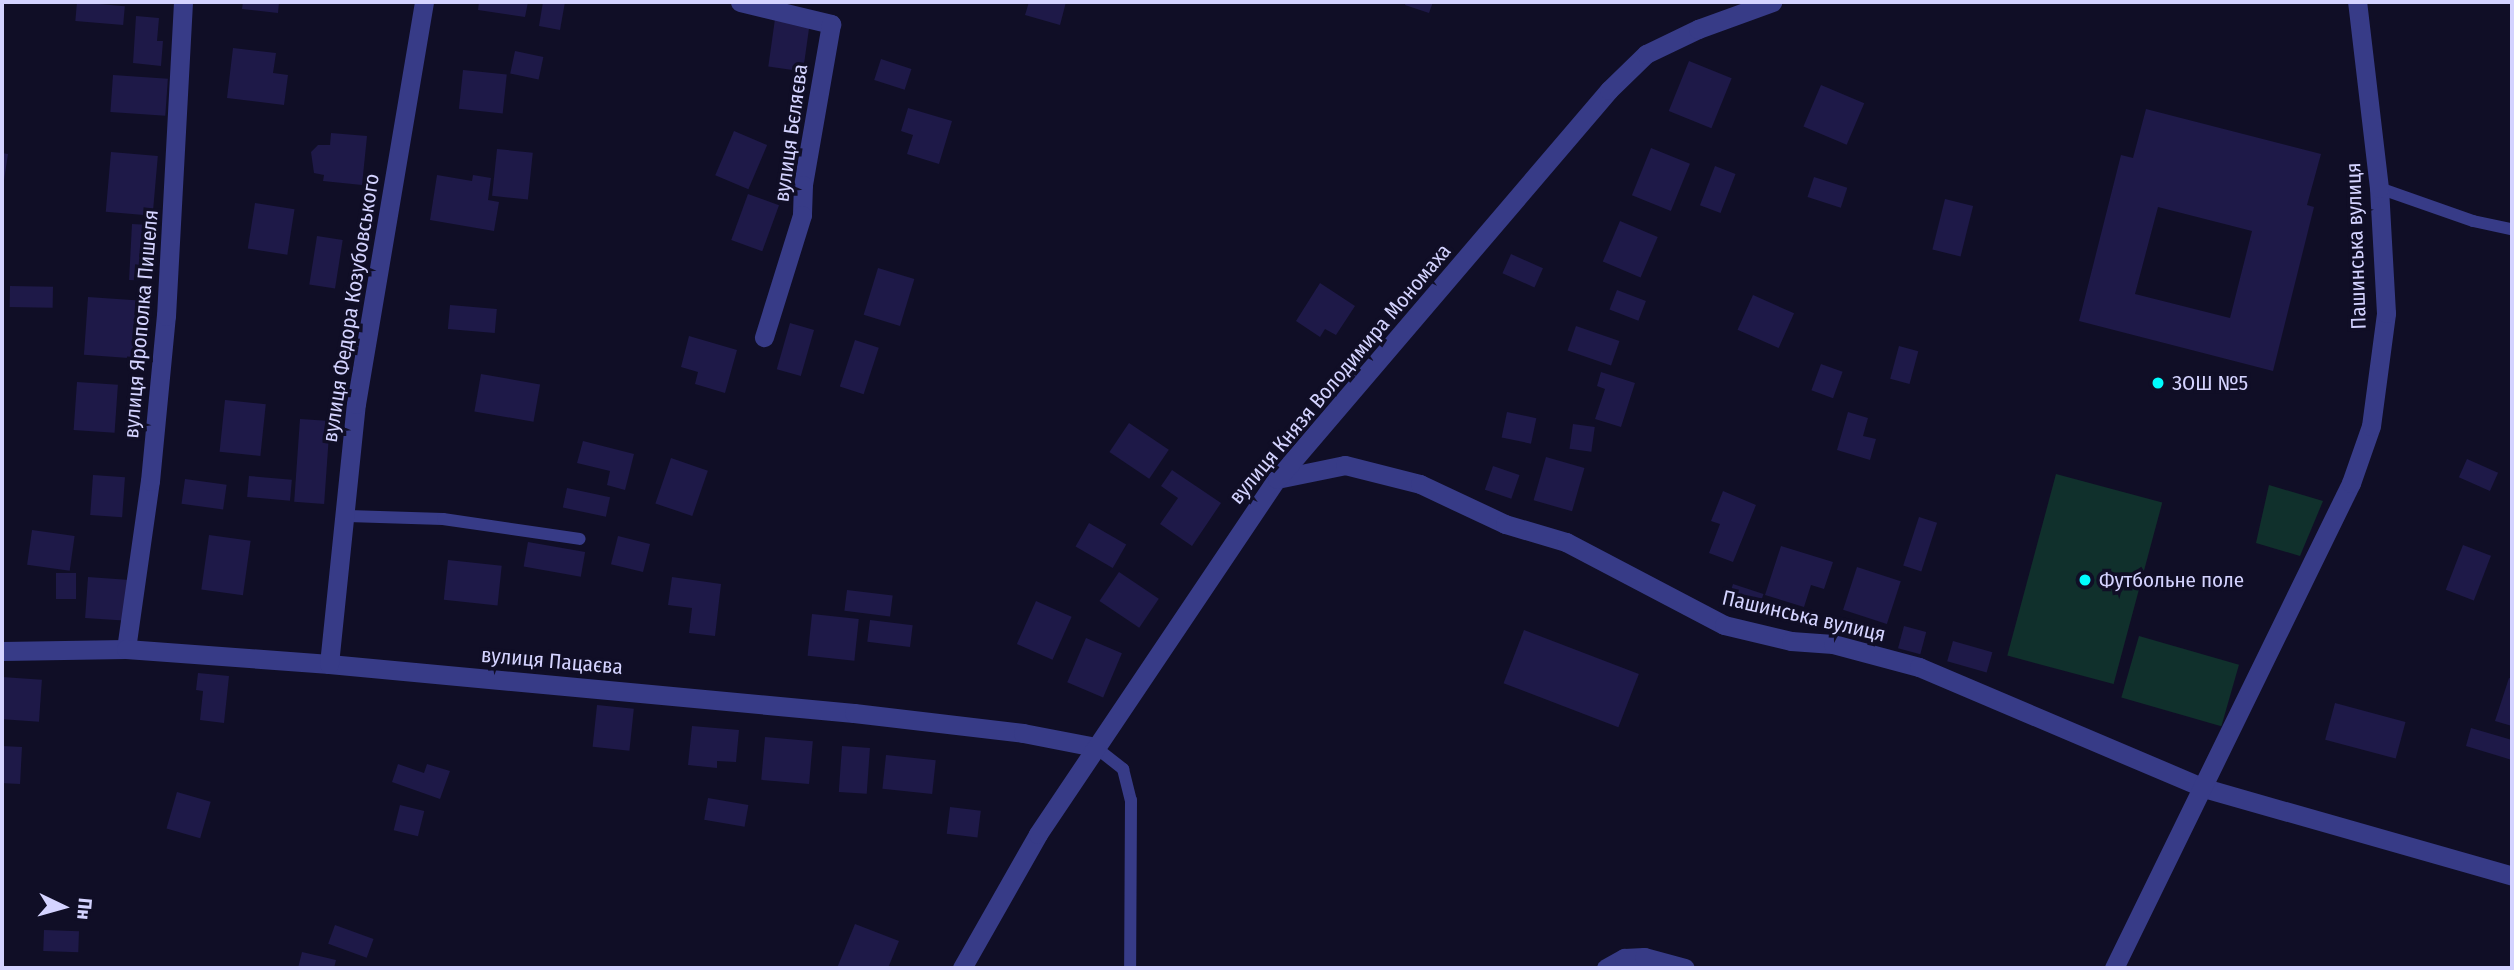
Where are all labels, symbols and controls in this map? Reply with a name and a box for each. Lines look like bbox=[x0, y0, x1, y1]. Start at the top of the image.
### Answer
street label: вулиця Бєляєва bbox=[769, 62, 813, 204]
street label: Пашинська вулиця bbox=[2340, 162, 2372, 330]
street label: вулиця Федора Козубовського bbox=[317, 172, 385, 444]
street label: вулиця Ярополка Пишеля bbox=[118, 209, 164, 439]
street label: вулиця Князя Володимира Мономаха bbox=[1224, 239, 1456, 509]
place label: ЗОШ №5 bbox=[2172, 370, 2248, 396]
marker: ЗОШ №5 bbox=[2150, 375, 2166, 391]
place label: Футбольне поле bbox=[2099, 567, 2244, 593]
marker: Футбольне поле bbox=[2077, 572, 2093, 588]
street label: Пашинська вулиця bbox=[1720, 585, 1888, 647]
street label: вулиця Пацаєва bbox=[480, 642, 624, 680]
north arrow bbox=[28, 872, 98, 942]
text: Пн bbox=[72, 897, 97, 921]

